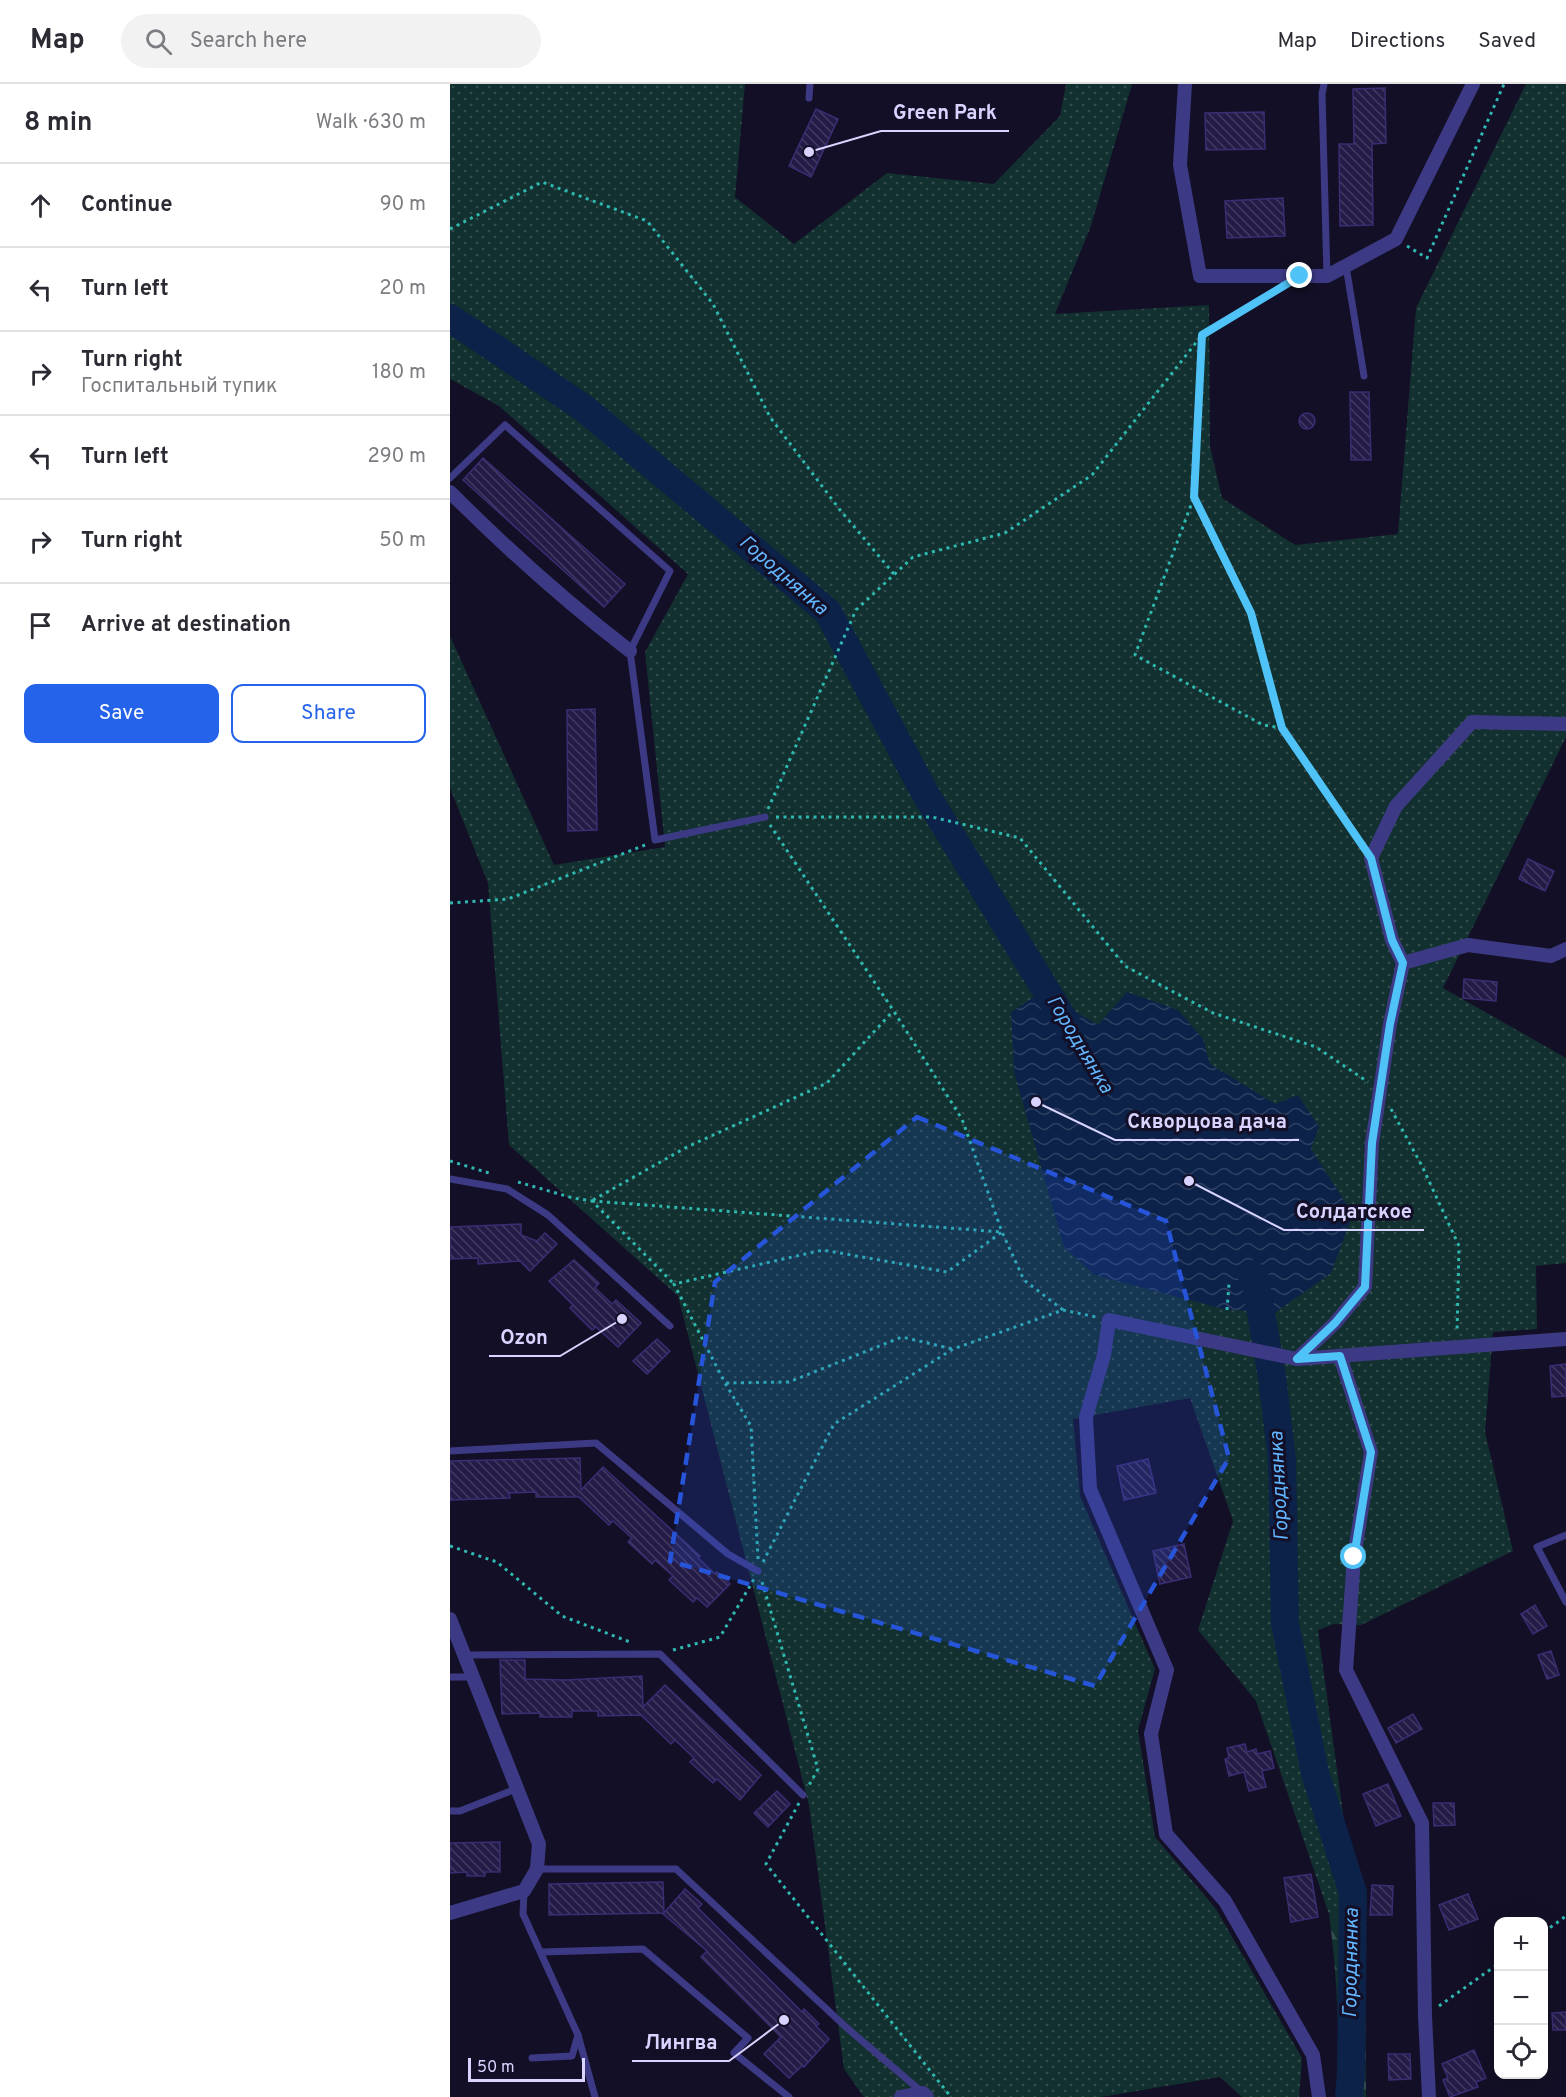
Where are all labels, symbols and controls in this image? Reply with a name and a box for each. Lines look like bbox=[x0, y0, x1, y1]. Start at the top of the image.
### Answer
search box bbox=[121, 14, 541, 68]
text: Map bbox=[30, 23, 85, 59]
icon: search bbox=[142, 25, 175, 58]
text: Search here bbox=[190, 28, 307, 55]
text: Map bbox=[1277, 28, 1317, 55]
text: Directions bbox=[1350, 28, 1445, 55]
text: Saved bbox=[1478, 28, 1536, 55]
callout: Green Park bbox=[881, 93, 1009, 131]
text: Green Park bbox=[893, 101, 997, 127]
text: 8 min bbox=[24, 107, 92, 140]
text: Walk · 630 m bbox=[316, 110, 426, 136]
icon: ahead bbox=[24, 189, 57, 222]
text: Continue bbox=[81, 192, 172, 219]
text: 90 m bbox=[380, 192, 426, 218]
route end bbox=[1286, 262, 1312, 288]
icon: left bbox=[24, 273, 57, 306]
text: Turn left bbox=[81, 276, 169, 303]
text: 20 m bbox=[379, 276, 426, 302]
text: Turn right bbox=[81, 347, 183, 374]
icon: right bbox=[24, 357, 57, 390]
text: 180 m bbox=[372, 360, 426, 386]
text: Госпитальный тупик bbox=[81, 374, 278, 400]
icon: left bbox=[24, 441, 57, 474]
text: Turn left bbox=[81, 444, 169, 471]
text: 290 m bbox=[368, 444, 426, 470]
icon: right bbox=[24, 525, 57, 558]
text: Turn right bbox=[81, 528, 183, 555]
text: 50 m bbox=[379, 528, 426, 554]
water label: Городнянка bbox=[733, 530, 833, 622]
icon: arrive bbox=[24, 609, 57, 642]
text: Arrive at destination bbox=[81, 612, 291, 639]
button: Save bbox=[24, 684, 219, 743]
button: Share bbox=[231, 684, 426, 743]
water label: Городнянка bbox=[1040, 991, 1119, 1099]
callout: Скворцова дача bbox=[1115, 1102, 1299, 1140]
text: Скворцова дача bbox=[1127, 1110, 1287, 1136]
callout: Солдатское bbox=[1284, 1192, 1424, 1230]
text: Солдатское bbox=[1296, 1200, 1412, 1226]
callout: Ozon bbox=[489, 1318, 560, 1356]
text: Ozon bbox=[500, 1326, 548, 1352]
water label: Городнянка bbox=[1264, 1430, 1296, 1542]
route start bbox=[1340, 1543, 1366, 1569]
water label: Городнянка bbox=[1338, 1907, 1366, 2018]
map controls bbox=[1494, 1917, 1548, 2079]
button: + bbox=[1494, 1917, 1548, 1971]
button: − bbox=[1494, 1971, 1548, 2025]
callout: Лингва bbox=[632, 2023, 729, 2061]
button: locate bbox=[1494, 2025, 1548, 2079]
text: Лингва bbox=[645, 2031, 718, 2057]
scale bar bbox=[468, 2055, 585, 2082]
text: 50 m bbox=[477, 2058, 515, 2078]

